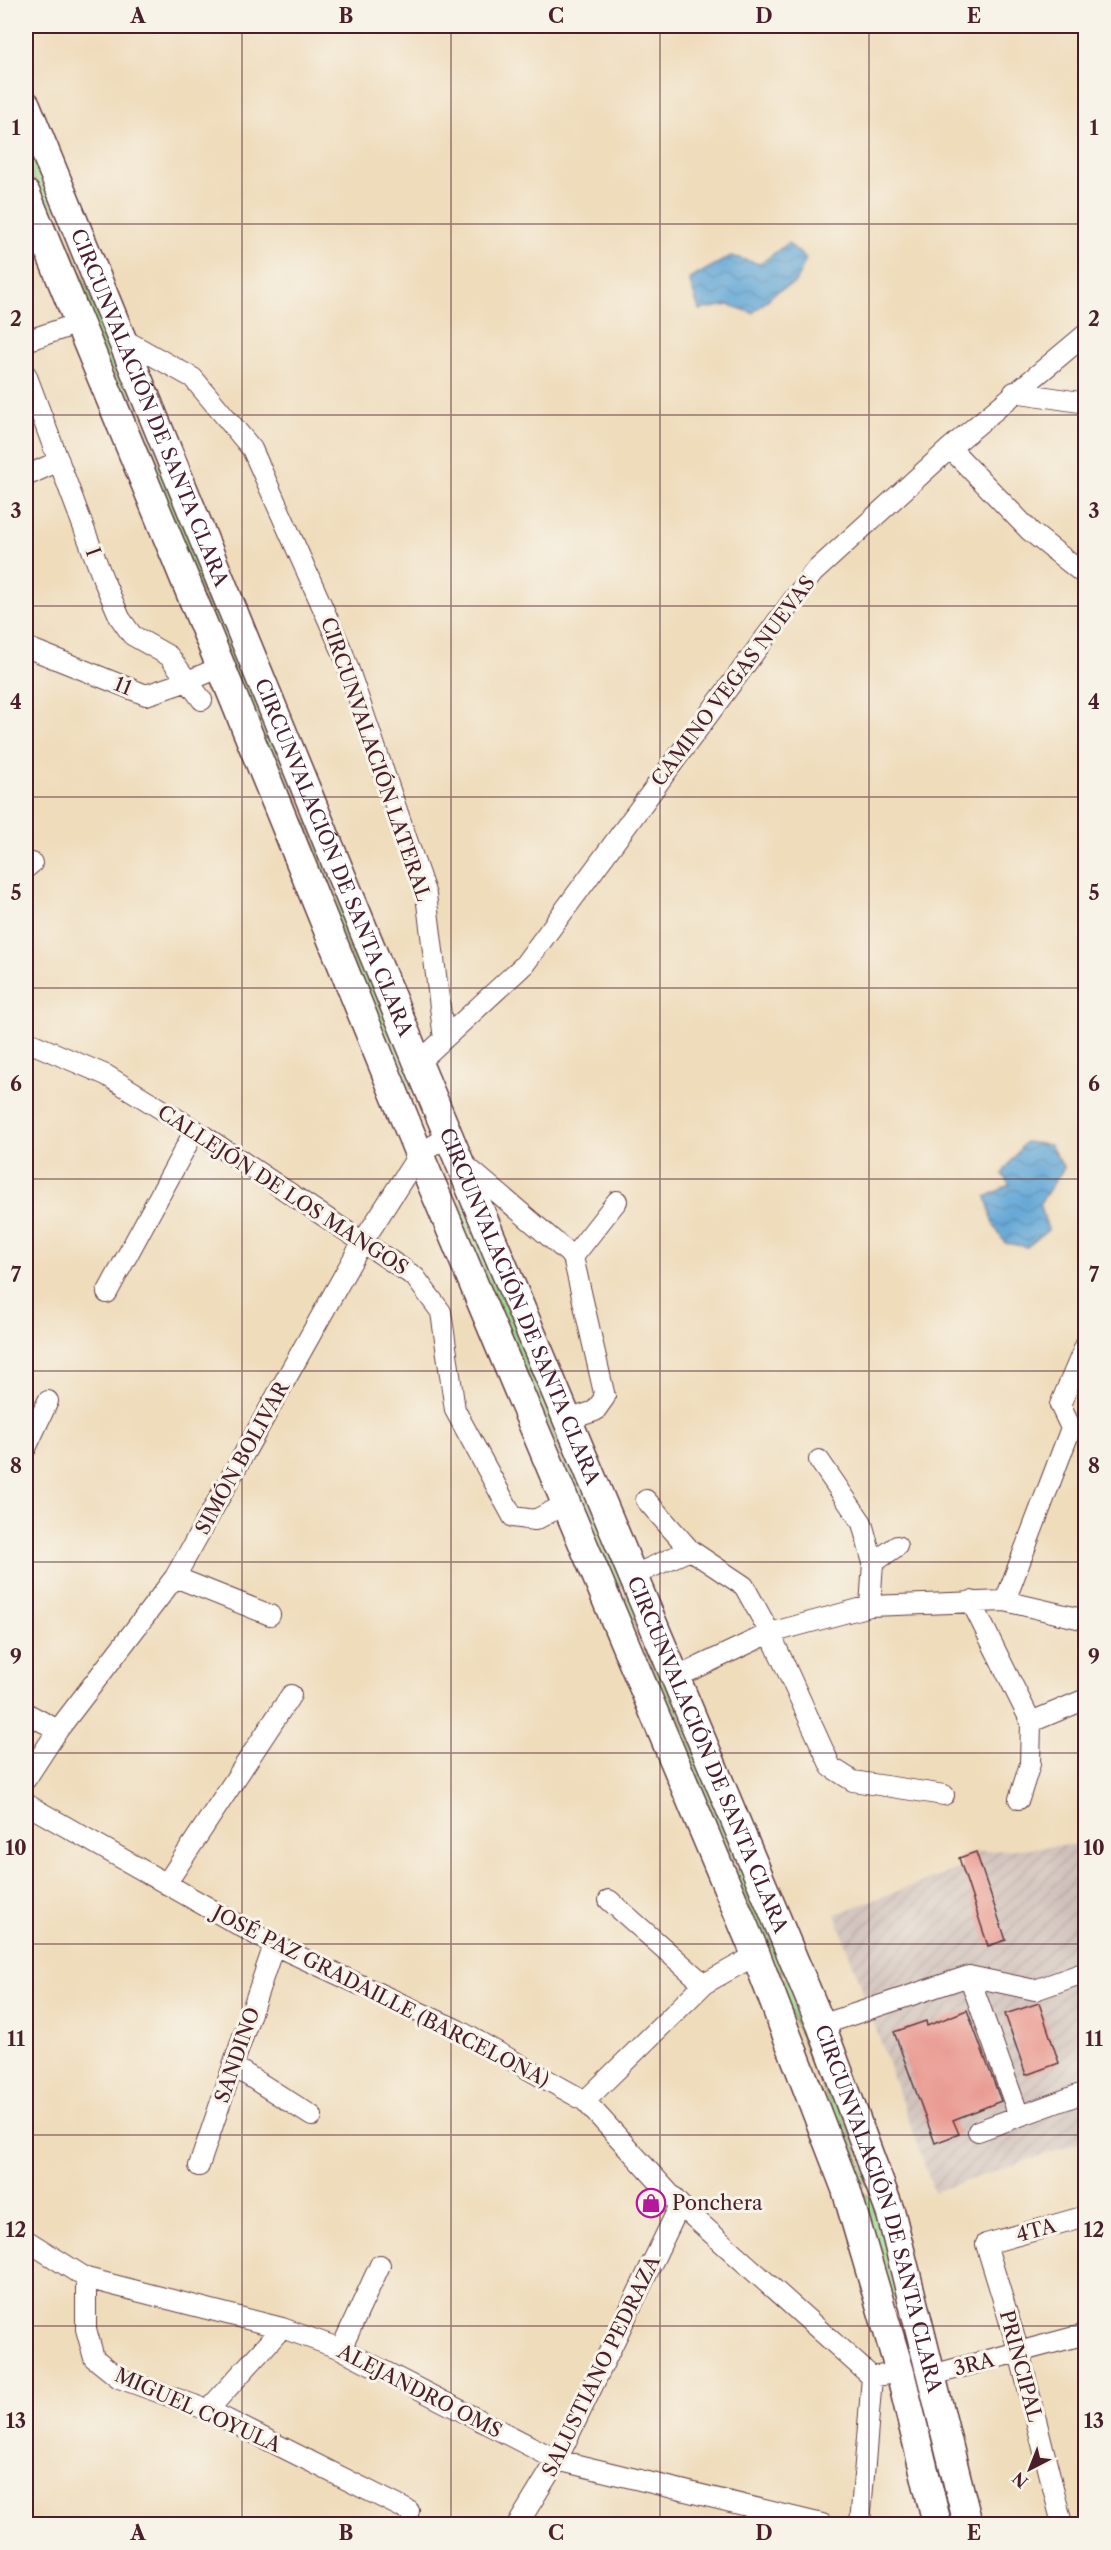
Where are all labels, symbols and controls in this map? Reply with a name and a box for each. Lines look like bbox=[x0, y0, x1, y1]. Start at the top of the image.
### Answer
text: A bbox=[129, 4, 146, 28]
text: B bbox=[339, 4, 354, 28]
text: C bbox=[548, 4, 564, 28]
text: D bbox=[755, 4, 773, 28]
text: E bbox=[967, 4, 981, 28]
text: 1 bbox=[12, 116, 21, 140]
text: 1 bbox=[1090, 116, 1099, 140]
street label: CIRCUNVALACIÓN DE SANTA CLARA bbox=[67, 225, 233, 591]
text: 2 bbox=[10, 307, 22, 331]
text: 2 bbox=[1088, 307, 1100, 331]
text: 3 bbox=[10, 499, 22, 523]
text: 3 bbox=[1088, 499, 1100, 523]
street label: I bbox=[80, 544, 106, 560]
street label: CAMINO VEGAS NUEVAS bbox=[646, 571, 820, 791]
street label: CIRCUNVALACIÓN LATERAL bbox=[316, 614, 437, 904]
street label: 11 bbox=[111, 672, 136, 700]
street label: CIRCUNVALACIÓN DE SANTA CLARA bbox=[250, 675, 418, 1041]
text: 4 bbox=[10, 690, 22, 714]
text: 4 bbox=[1088, 690, 1100, 714]
text: 5 bbox=[10, 881, 22, 905]
text: 5 bbox=[1088, 881, 1100, 905]
text: 6 bbox=[10, 1072, 22, 1096]
text: 6 bbox=[1088, 1072, 1100, 1096]
street label: CALLEJÓN DE LOS MANGOS bbox=[153, 1099, 413, 1280]
street label: CIRCUNVALACIÓN DE SANTA CLARA bbox=[435, 1124, 606, 1490]
text: 7 bbox=[11, 1263, 22, 1287]
text: 7 bbox=[1089, 1263, 1100, 1287]
street label: SIMÓN BOLIVAR bbox=[189, 1376, 295, 1539]
text: 8 bbox=[10, 1454, 22, 1478]
text: 8 bbox=[1088, 1454, 1100, 1478]
street label: CIRCUNVALACIÓN DE SANTA CLARA bbox=[622, 1573, 794, 1938]
text: 9 bbox=[10, 1645, 22, 1669]
text: 9 bbox=[1088, 1645, 1100, 1669]
text: 10 bbox=[5, 1836, 27, 1860]
text: 10 bbox=[1083, 1836, 1105, 1860]
street label: JOSÉ PAZ GRADAILLE (BARCELONA) bbox=[206, 1898, 554, 2092]
street label: SANDINO bbox=[209, 2004, 265, 2106]
street label: CIRCUNVALACIÓN DE SANTA CLARA bbox=[810, 2021, 947, 2396]
text: 11 bbox=[7, 2027, 25, 2051]
text: 11 bbox=[1085, 2027, 1103, 2051]
shop icon: Ponchera bbox=[635, 2187, 667, 2219]
place label: Ponchera bbox=[672, 2191, 763, 2215]
street label: 4TA bbox=[1014, 2213, 1060, 2247]
text: 12 bbox=[6, 2218, 26, 2242]
text: 12 bbox=[1084, 2218, 1104, 2242]
street label: SALUSTIANO PEDRAZA bbox=[537, 2250, 666, 2480]
street label: PRINCIPAL bbox=[995, 2308, 1047, 2424]
street label: ALEJANDRO OMS bbox=[333, 2339, 506, 2443]
street label: 3RA bbox=[951, 2347, 998, 2381]
street label: MIGUEL COYULA bbox=[111, 2363, 286, 2458]
text: 13 bbox=[6, 2409, 26, 2433]
text: 13 bbox=[1084, 2409, 1104, 2433]
north arrow bbox=[1000, 2439, 1060, 2499]
text: N bbox=[1008, 2468, 1032, 2492]
text: A bbox=[129, 2521, 146, 2545]
text: B bbox=[339, 2521, 354, 2545]
text: C bbox=[548, 2521, 564, 2545]
text: D bbox=[755, 2521, 773, 2545]
text: E bbox=[967, 2521, 981, 2545]

